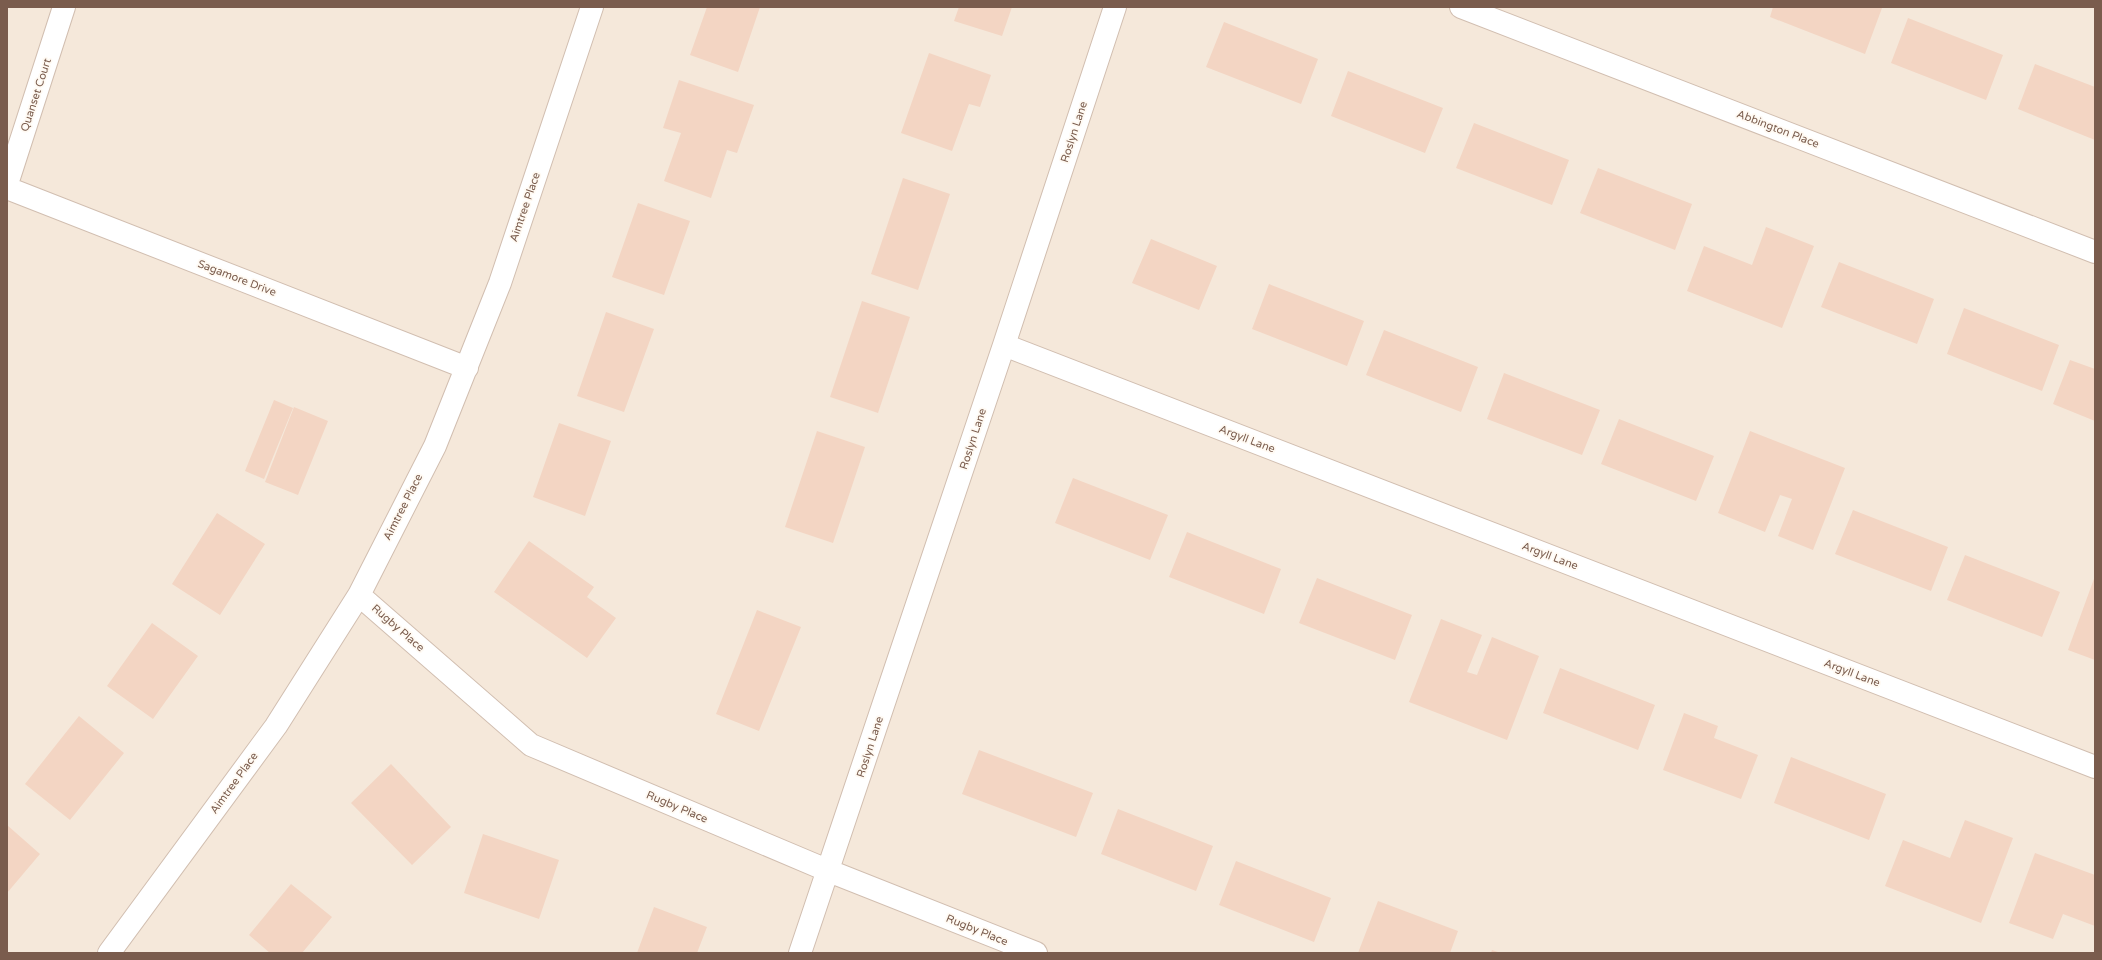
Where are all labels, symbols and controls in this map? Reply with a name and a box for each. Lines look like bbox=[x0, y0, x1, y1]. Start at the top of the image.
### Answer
street label: Quanset Court bbox=[18, 57, 54, 133]
street label: Roslyn Lane bbox=[1058, 100, 1090, 164]
street label: Abbington Place bbox=[1735, 107, 1821, 151]
street label: Aimtree Place bbox=[507, 171, 543, 243]
street label: Sagamore Drive bbox=[196, 257, 278, 299]
street label: Roslyn Lane bbox=[957, 407, 989, 471]
street label: Argyll Lane bbox=[1217, 422, 1277, 456]
street label: Aimtree Place bbox=[381, 472, 425, 542]
street label: Argyll Lane bbox=[1520, 539, 1580, 573]
street label: Rugby Place bbox=[369, 602, 427, 654]
street label: Argyll Lane bbox=[1822, 656, 1882, 690]
street label: Roslyn Lane bbox=[854, 715, 886, 779]
street label: Aimtree Place bbox=[207, 750, 261, 816]
street label: Rugby Place bbox=[644, 788, 710, 826]
street label: Rugby Place bbox=[944, 912, 1010, 948]

